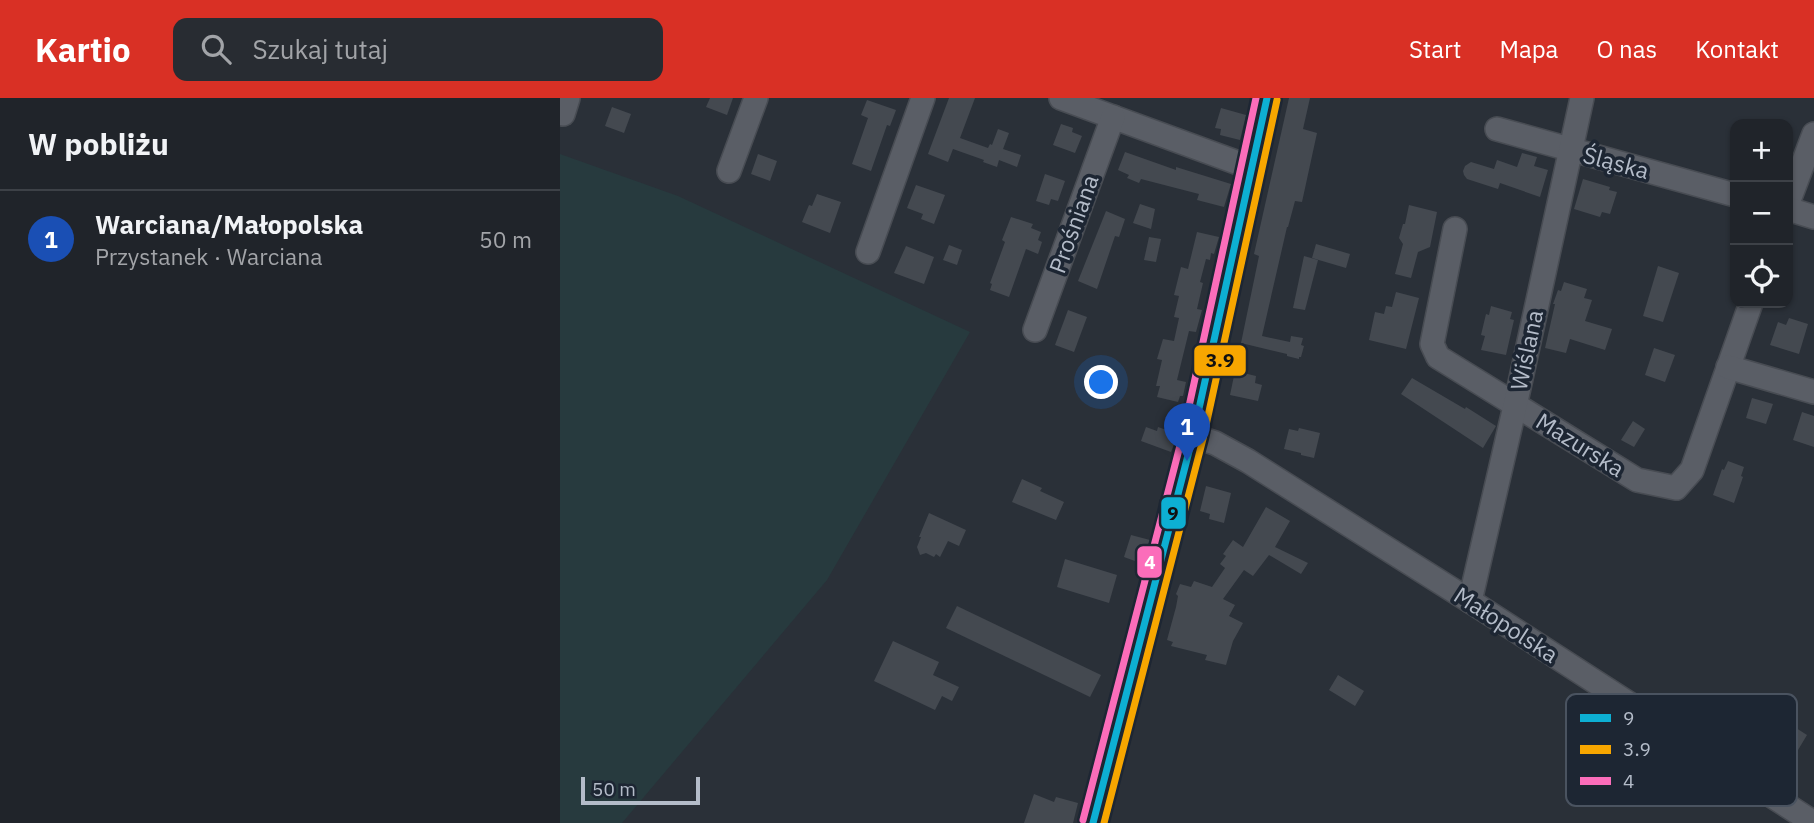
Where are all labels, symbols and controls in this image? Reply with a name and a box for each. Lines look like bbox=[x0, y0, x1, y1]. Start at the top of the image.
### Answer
search box bbox=[173, 18, 663, 81]
text: Kartio bbox=[35, 28, 131, 71]
icon: search bbox=[197, 30, 235, 68]
text: Szukaj tutaj bbox=[253, 32, 388, 66]
text: Start bbox=[1409, 33, 1461, 65]
text: Mapa bbox=[1499, 33, 1558, 65]
text: O nas bbox=[1596, 33, 1657, 65]
text: Kontakt bbox=[1695, 33, 1779, 65]
map controls bbox=[1730, 119, 1793, 308]
button: + bbox=[1730, 119, 1793, 182]
text: W pobliżu bbox=[28, 124, 169, 163]
street label: Śląska bbox=[1580, 139, 1653, 185]
street label: Prośniana bbox=[1041, 170, 1105, 277]
button: − bbox=[1730, 182, 1793, 245]
text: Warciana/Małopolska bbox=[95, 207, 363, 241]
text: 1 bbox=[44, 224, 58, 254]
text: 50 m bbox=[479, 224, 532, 254]
text: Przystanek · Warciana bbox=[95, 241, 323, 271]
button: locate bbox=[1730, 245, 1793, 308]
street label: Wiślana bbox=[1503, 307, 1549, 393]
line badge: 3.9 bbox=[1193, 344, 1247, 377]
text: 3.9 bbox=[1206, 348, 1234, 372]
your location bbox=[1084, 365, 1118, 399]
pin: 1 bbox=[1164, 403, 1210, 461]
street label: Mazurska bbox=[1531, 405, 1630, 483]
line badge: 9 bbox=[1160, 496, 1187, 530]
text: 9 bbox=[1167, 501, 1179, 525]
line badge: 4 bbox=[1136, 545, 1163, 579]
text: 4 bbox=[1144, 550, 1156, 574]
street label: Małopolska bbox=[1449, 579, 1564, 669]
legend bbox=[1566, 694, 1797, 806]
text: 9 bbox=[1623, 706, 1634, 730]
text: 3.9 bbox=[1623, 737, 1651, 761]
text: 4 bbox=[1623, 769, 1634, 793]
scale bar bbox=[581, 774, 700, 806]
text: 50 m bbox=[592, 777, 636, 801]

